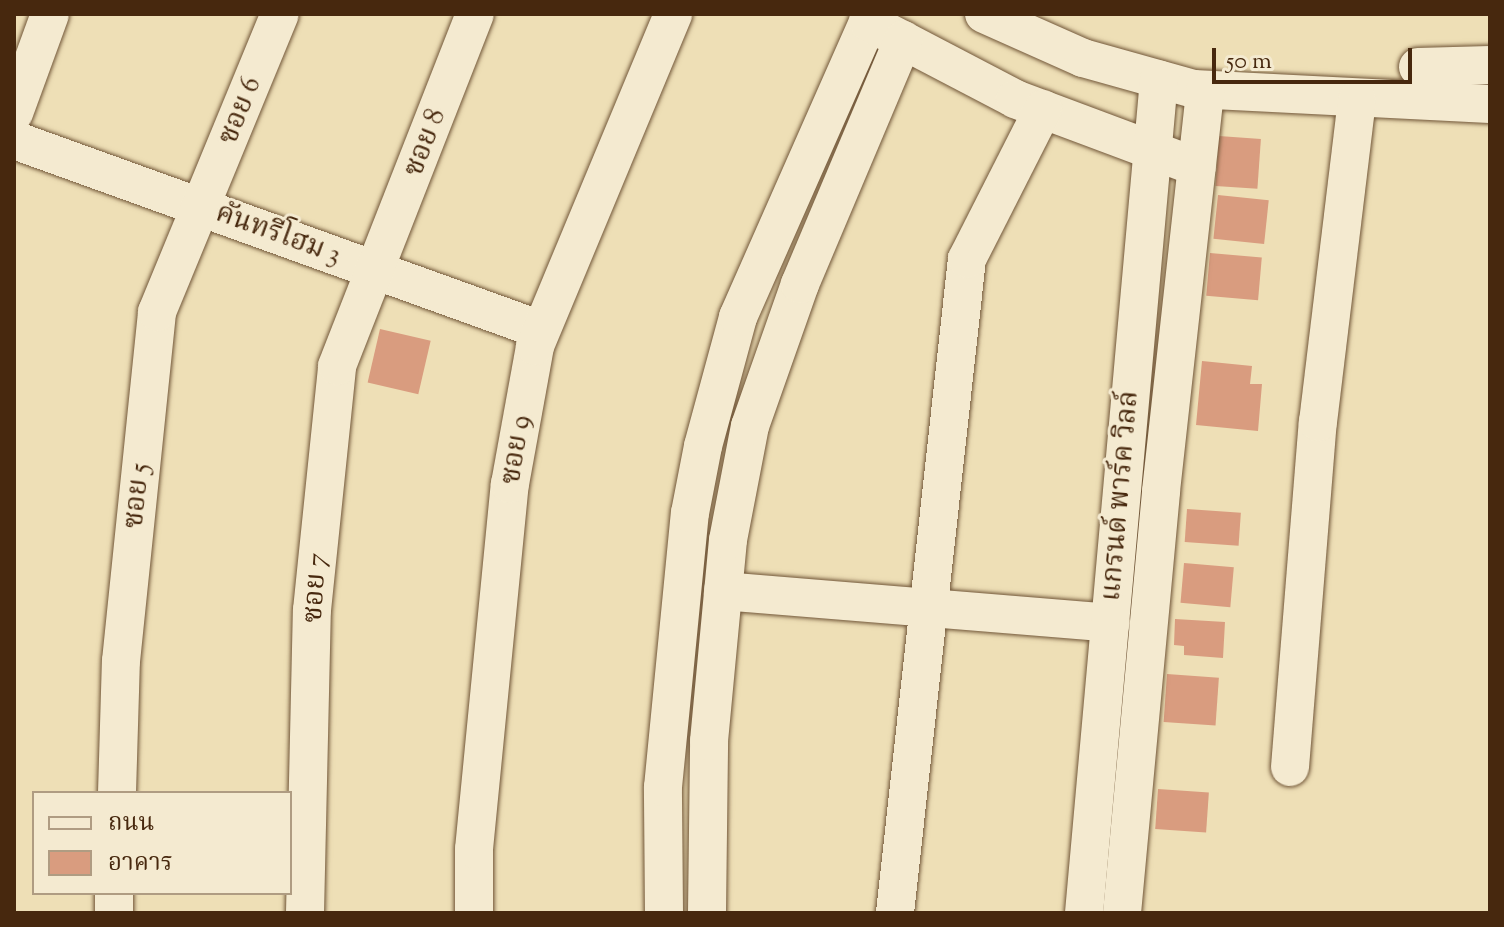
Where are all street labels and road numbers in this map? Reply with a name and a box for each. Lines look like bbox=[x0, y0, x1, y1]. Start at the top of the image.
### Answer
street label: ซอย 6 bbox=[212, 72, 270, 150]
street label: ซอย 8 bbox=[398, 104, 454, 182]
street label: คันทรีโฮม 3 bbox=[211, 197, 345, 273]
street label: แกรนด์ พาร์ค วิลล์ bbox=[1095, 389, 1147, 603]
street label: ซอย 9 bbox=[495, 413, 539, 487]
street label: ซอย 5 bbox=[118, 462, 158, 530]
street label: ซอย 7 bbox=[297, 552, 335, 624]

